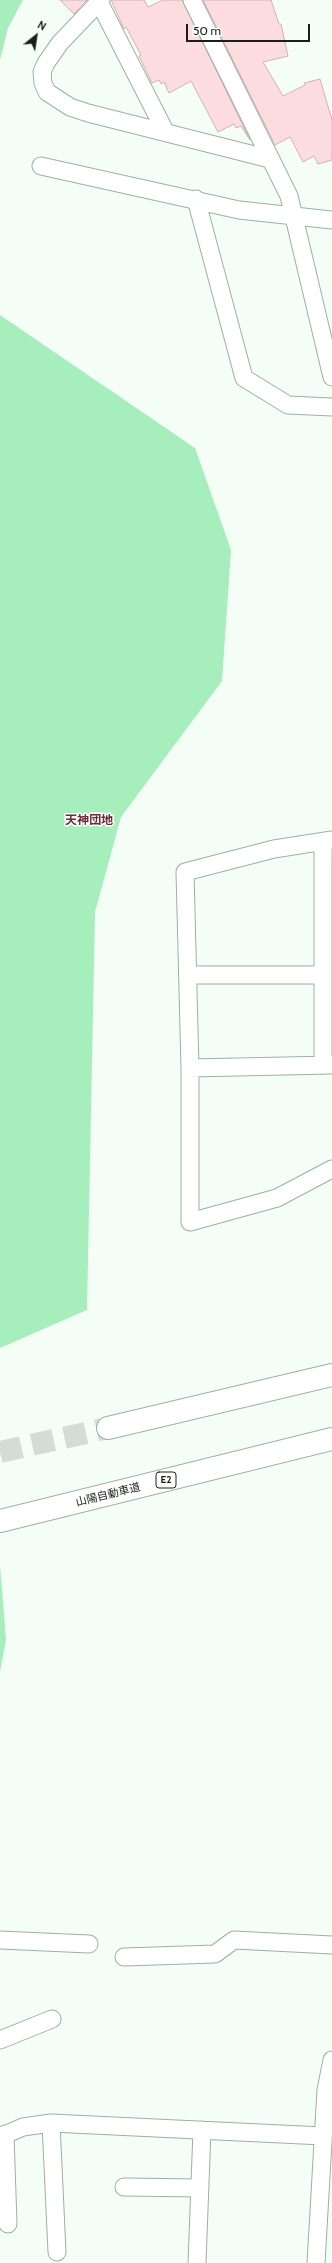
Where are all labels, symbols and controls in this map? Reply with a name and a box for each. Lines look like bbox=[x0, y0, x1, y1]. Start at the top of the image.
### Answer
north arrow bbox=[16, 16, 56, 56]
scale bar bbox=[188, 16, 312, 42]
text: N bbox=[35, 18, 49, 34]
text: 50 m bbox=[193, 23, 221, 38]
district label: 天神団地 bbox=[65, 813, 113, 827]
road number: E2 bbox=[156, 1472, 176, 1488]
street label: 山陽自動車道 bbox=[74, 1481, 142, 1509]

